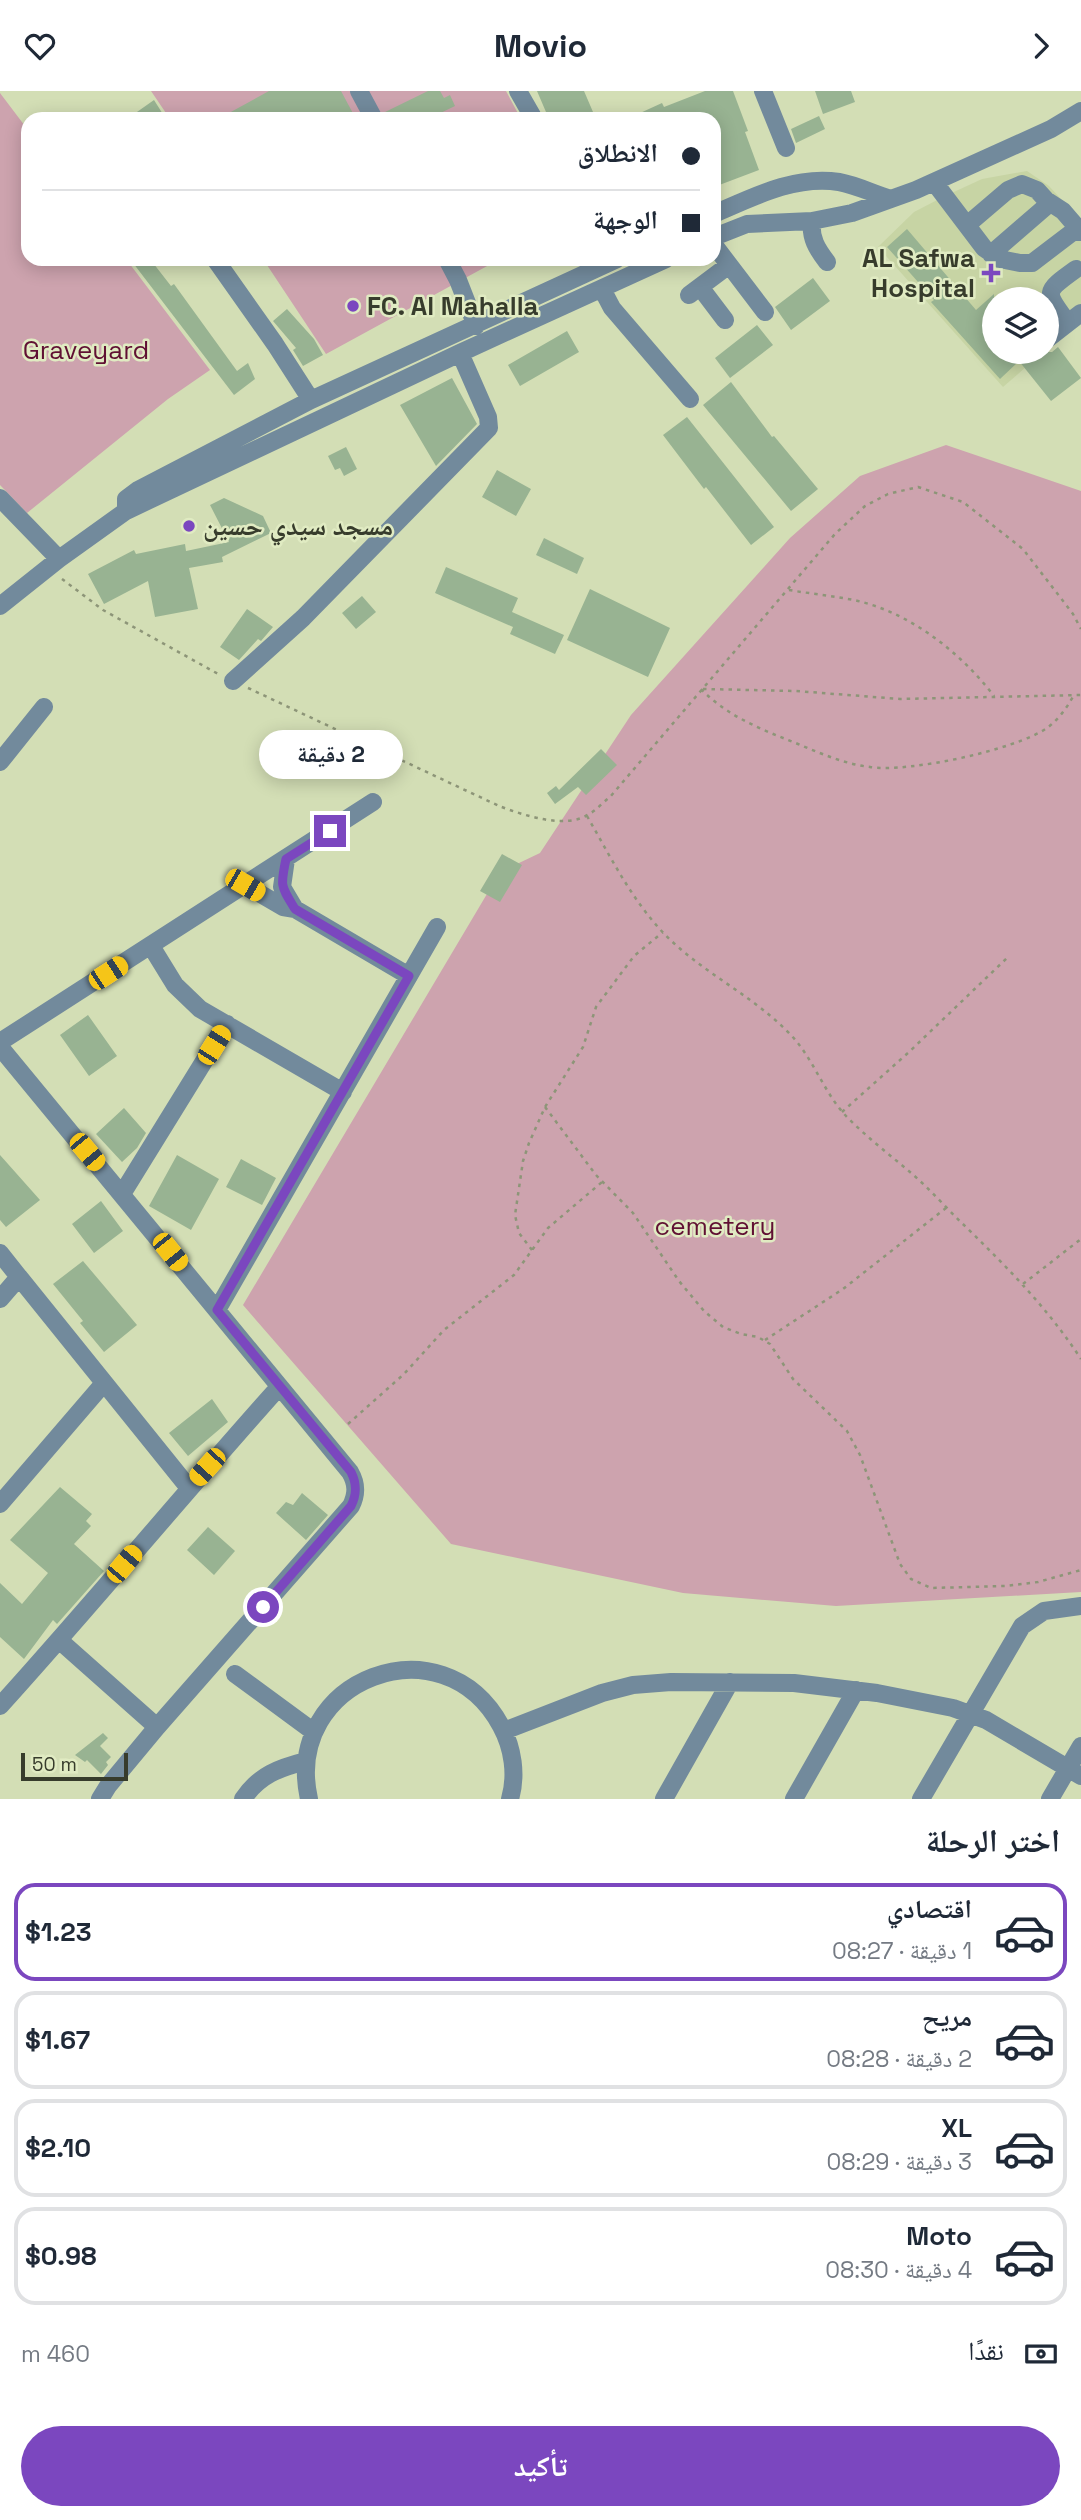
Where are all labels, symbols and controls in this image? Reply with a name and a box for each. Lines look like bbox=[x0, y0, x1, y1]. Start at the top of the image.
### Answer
text: Movio bbox=[494, 26, 587, 66]
icon: heart bbox=[21, 27, 59, 65]
icon: forward bbox=[1022, 27, 1060, 65]
text: الانطلاق bbox=[578, 136, 658, 170]
text: الوجهة bbox=[593, 203, 658, 237]
place label: AL Safwa Hospital bbox=[862, 241, 975, 305]
marker: AL Safwa Hospital bbox=[981, 263, 1001, 283]
map controls bbox=[982, 287, 1059, 364]
button: layers bbox=[982, 287, 1059, 364]
place label: FC. Al Mahalla bbox=[367, 289, 539, 323]
marker: FC. Al Mahalla bbox=[345, 298, 361, 314]
park label: Graveyard bbox=[23, 333, 149, 367]
place label: مسجد سيدي حسين bbox=[203, 509, 393, 546]
marker: مسجد سيدي حسين bbox=[181, 518, 197, 534]
callout: 2 دقيقة bbox=[258, 729, 402, 779]
text: 2 دقيقة bbox=[297, 739, 365, 769]
route end bbox=[314, 815, 346, 847]
car bbox=[222, 865, 269, 905]
car bbox=[85, 953, 132, 993]
car bbox=[194, 1022, 235, 1068]
car bbox=[66, 1129, 109, 1175]
park label: cemetery bbox=[655, 1209, 775, 1243]
car bbox=[149, 1229, 192, 1275]
car bbox=[186, 1444, 229, 1490]
car bbox=[103, 1541, 146, 1587]
route start bbox=[247, 1591, 279, 1623]
scale bar bbox=[21, 1750, 128, 1782]
text: 50 m bbox=[32, 1752, 77, 1777]
text: اختر الرحلة bbox=[926, 1821, 1060, 1861]
text: اقتصادي bbox=[887, 1892, 972, 1926]
icon: car bbox=[993, 1901, 1056, 1964]
text: $1.23 bbox=[25, 1915, 92, 1949]
text: 1 دقيقة · 08:27 bbox=[832, 1936, 972, 1966]
text: مريح bbox=[922, 2000, 972, 2034]
icon: car bbox=[993, 2009, 1056, 2072]
text: $1.67 bbox=[25, 2023, 90, 2057]
text: 2 دقيقة · 08:28 bbox=[826, 2044, 972, 2074]
text: XL bbox=[941, 2111, 972, 2145]
icon: car bbox=[993, 2117, 1056, 2180]
text: $2.10 bbox=[25, 2131, 91, 2165]
text: 3 دقيقة · 08:29 bbox=[827, 2147, 972, 2177]
text: Moto bbox=[906, 2219, 972, 2253]
icon: car bbox=[993, 2225, 1056, 2288]
text: $0.98 bbox=[25, 2239, 97, 2273]
text: 4 دقيقة · 08:30 bbox=[825, 2255, 972, 2285]
text: نقدًا bbox=[968, 2334, 1004, 2368]
icon: cash bbox=[1022, 2335, 1060, 2373]
text: 460 m bbox=[21, 2339, 90, 2369]
button: تأكيد bbox=[21, 2426, 1060, 2506]

